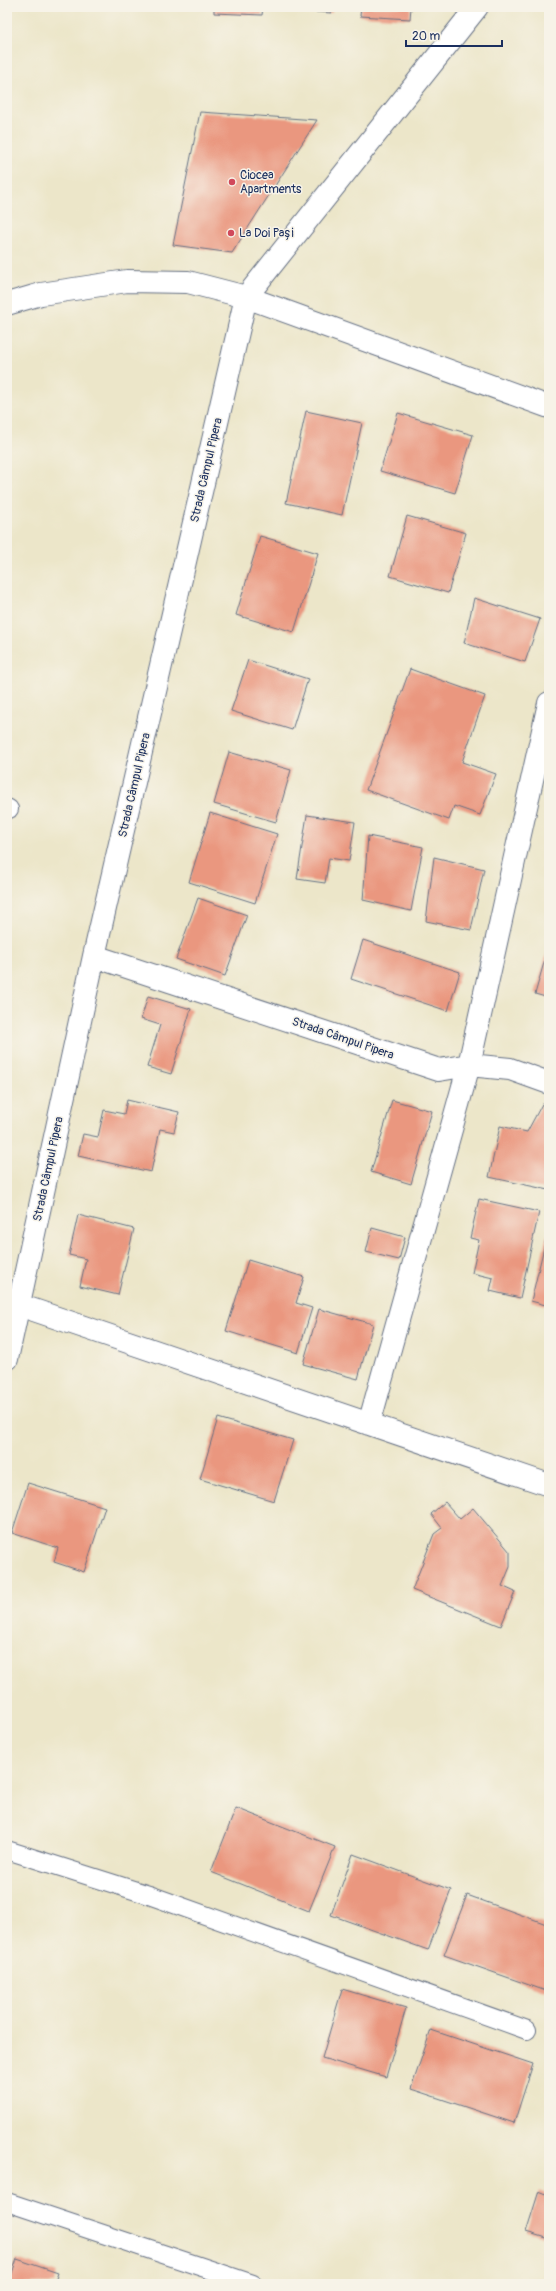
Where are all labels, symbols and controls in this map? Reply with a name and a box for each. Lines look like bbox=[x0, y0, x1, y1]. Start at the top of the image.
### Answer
scale bar bbox=[406, 22, 502, 48]
text: 20 m bbox=[412, 29, 441, 44]
place label: Ciocea Apartments bbox=[240, 168, 302, 197]
marker: Ciocea Apartments bbox=[227, 177, 237, 187]
place label: La Doi Pași bbox=[239, 226, 294, 241]
marker: La Doi Pași bbox=[226, 228, 236, 238]
street label: Strada Câmpul Pipera bbox=[187, 416, 226, 524]
street label: Strada Câmpul Pipera bbox=[115, 731, 154, 839]
street label: Strada Câmpul Pipera bbox=[290, 1014, 396, 1063]
street label: Strada Câmpul Pipera bbox=[30, 1115, 67, 1223]

